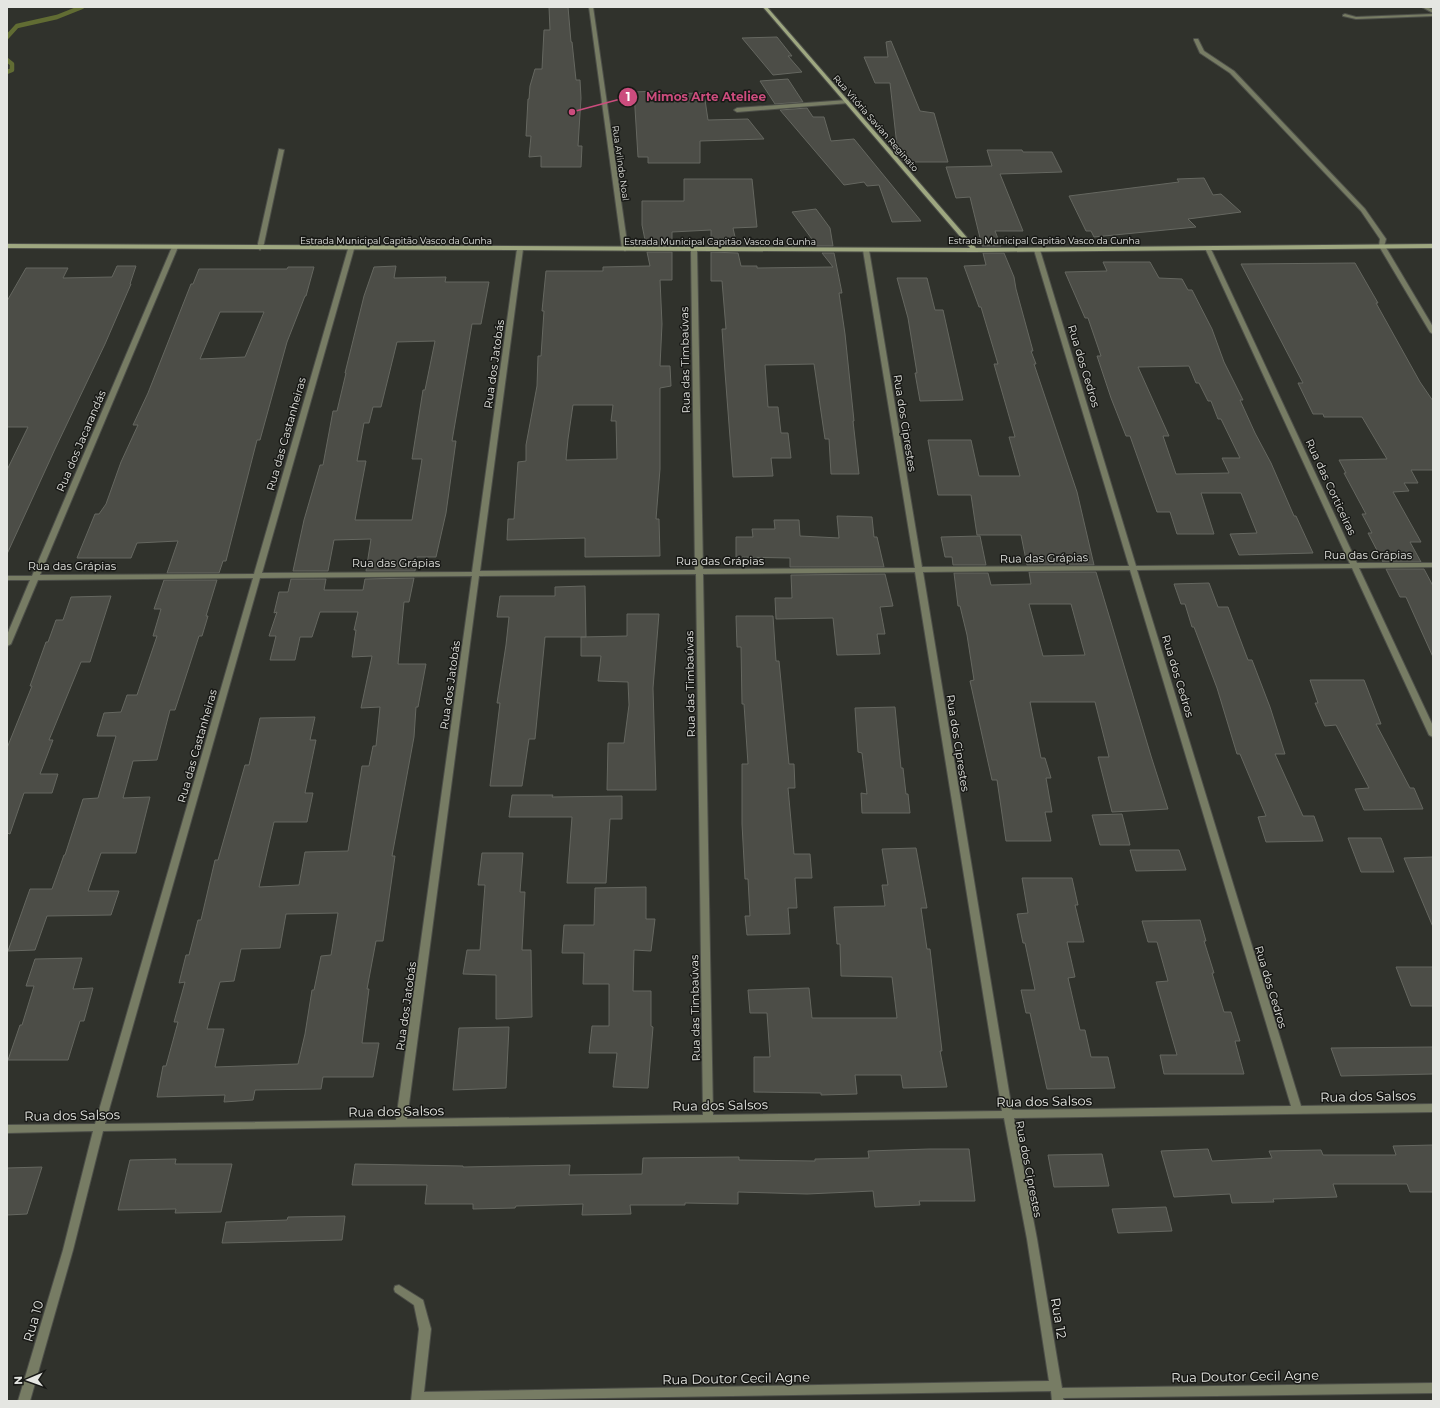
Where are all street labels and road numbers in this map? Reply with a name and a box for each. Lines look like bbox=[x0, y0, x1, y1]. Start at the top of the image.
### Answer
street label: Rua Vitória Savian Reginato bbox=[831, 72, 921, 174]
street label: Rua Arlindo Noal bbox=[610, 125, 632, 201]
street label: Estrada Municipal Capitão Vasco da Cunha bbox=[300, 235, 492, 246]
street label: Estrada Municipal Capitão Vasco da Cunha bbox=[948, 235, 1140, 246]
street label: Estrada Municipal Capitão Vasco da Cunha bbox=[624, 236, 816, 247]
street label: Rua das Timbaúvas bbox=[677, 306, 693, 414]
street label: Rua dos Jatobás bbox=[481, 318, 507, 409]
street label: Rua dos Cedros bbox=[1065, 323, 1103, 410]
street label: Rua dos Ciprestes bbox=[890, 373, 920, 473]
street label: Rua das Castanheiras bbox=[263, 375, 309, 492]
street label: Rua dos Jacarandás bbox=[53, 387, 109, 494]
street label: Rua das Corticeiras bbox=[1302, 437, 1360, 538]
street label: Rua das Grápias bbox=[1324, 548, 1413, 562]
street label: Rua das Grápias bbox=[1000, 550, 1089, 566]
street label: Rua das Grápias bbox=[676, 554, 765, 568]
street label: Rua das Grápias bbox=[352, 556, 441, 570]
street label: Rua das Grápias bbox=[28, 559, 117, 573]
street label: Rua das Timbaúvas bbox=[682, 630, 698, 738]
street label: Rua dos Cedros bbox=[1159, 633, 1197, 720]
street label: Rua dos Jatobás bbox=[437, 639, 463, 730]
street label: Rua das Castanheiras bbox=[174, 687, 220, 804]
street label: Rua dos Ciprestes bbox=[943, 693, 973, 793]
street label: Rua dos Cedros bbox=[1252, 944, 1290, 1031]
street label: Rua das Timbaúvas bbox=[687, 954, 703, 1062]
street label: Rua dos Jatobás bbox=[393, 960, 419, 1051]
street label: Rua dos Salsos bbox=[1320, 1087, 1416, 1105]
street label: Rua dos Salsos bbox=[996, 1092, 1092, 1110]
street label: Rua dos Salsos bbox=[672, 1096, 768, 1114]
street label: Rua dos Salsos bbox=[348, 1102, 444, 1120]
street label: Rua dos Salsos bbox=[24, 1106, 120, 1124]
street label: Rua dos Ciprestes bbox=[1013, 1120, 1045, 1219]
street label: Rua 12 bbox=[1048, 1296, 1070, 1340]
street label: Rua 10 bbox=[19, 1298, 47, 1344]
street label: Rua Doutor Cecil Agne bbox=[1171, 1367, 1319, 1385]
street label: Rua Doutor Cecil Agne bbox=[662, 1369, 810, 1387]

